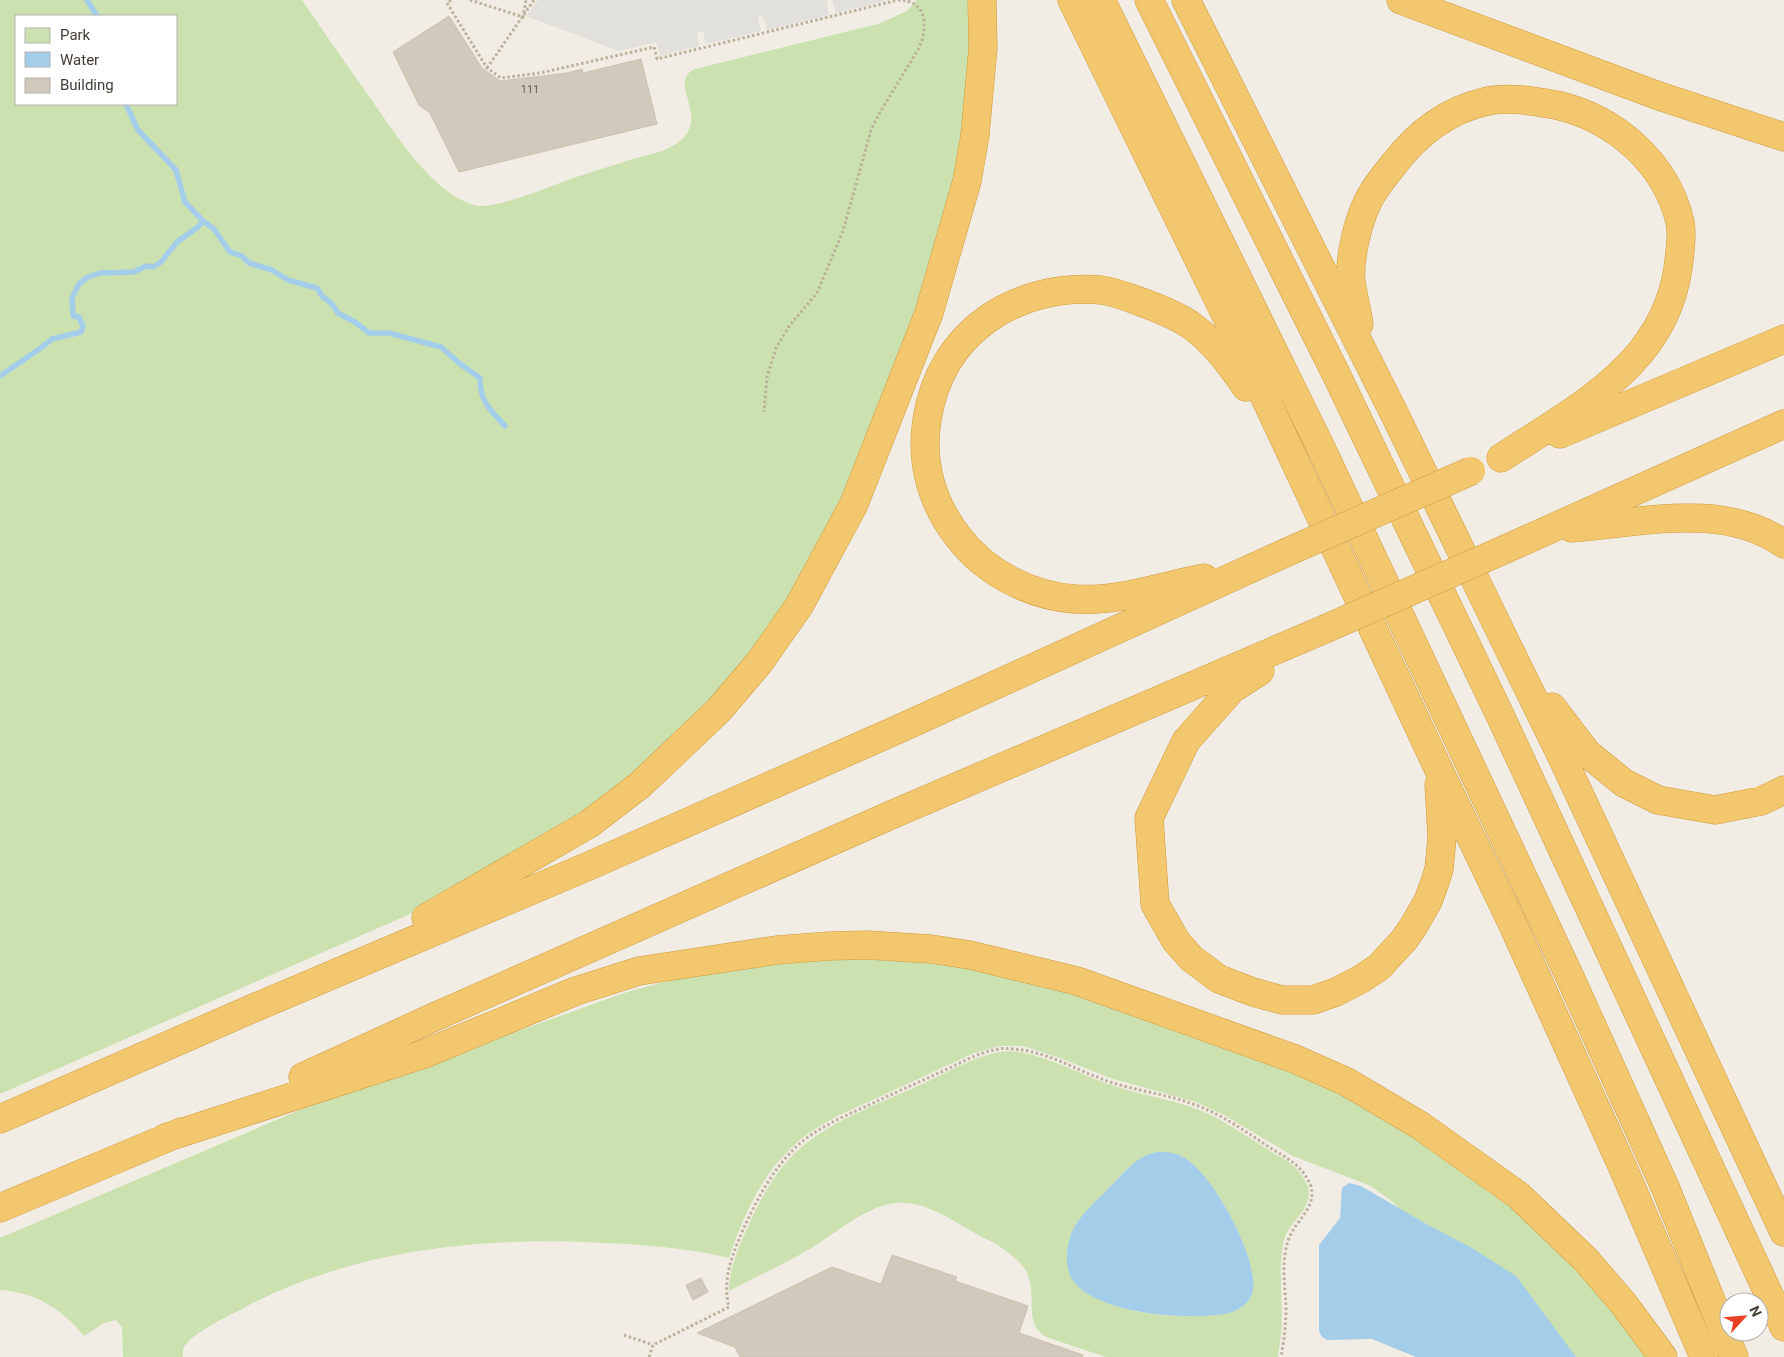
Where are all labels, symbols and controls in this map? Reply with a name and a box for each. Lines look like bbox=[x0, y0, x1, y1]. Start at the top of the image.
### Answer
legend bbox=[15, 15, 178, 105]
text: Park bbox=[60, 26, 91, 44]
text: Water bbox=[60, 51, 99, 69]
text: Building bbox=[60, 76, 114, 94]
house number: 111 bbox=[521, 83, 539, 96]
north arrow bbox=[1719, 1292, 1769, 1342]
text: N bbox=[1746, 1303, 1765, 1319]

